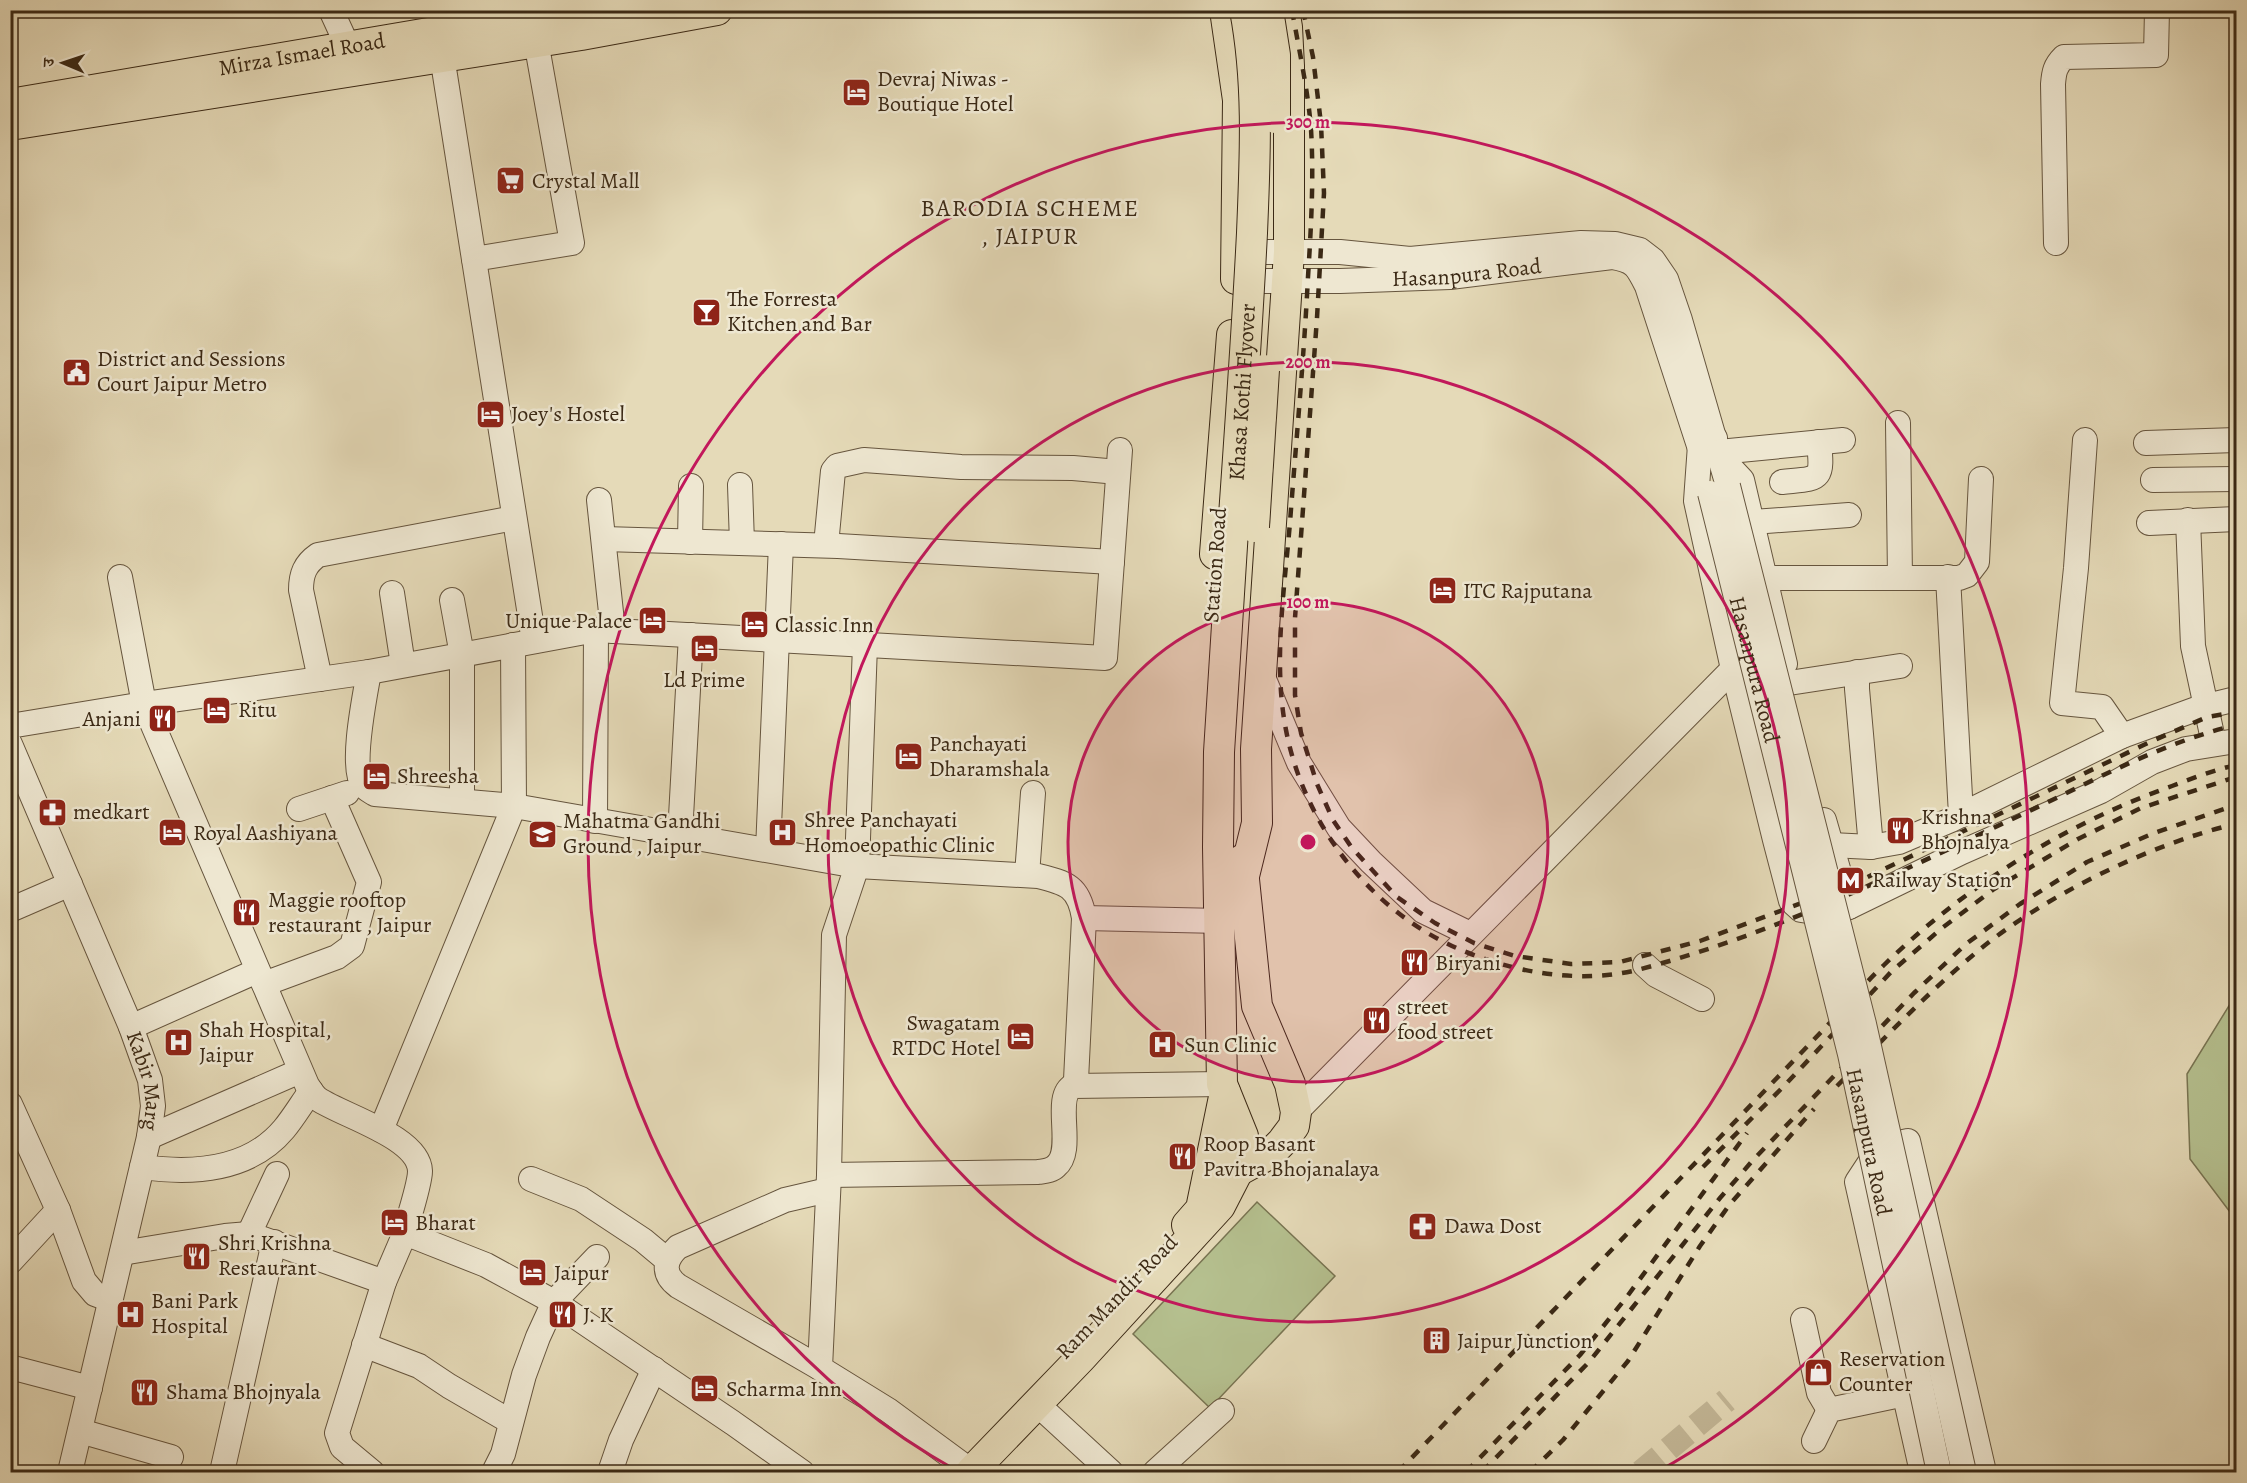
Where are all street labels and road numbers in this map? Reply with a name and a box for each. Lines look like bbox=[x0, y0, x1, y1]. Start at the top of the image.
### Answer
street label: Mirza Ismael Road bbox=[216, 26, 387, 83]
street label: Hasanpura Road bbox=[1391, 251, 1543, 294]
street label: Khasa Kothi Flyover bbox=[1222, 303, 1263, 482]
street label: Station Road bbox=[1196, 506, 1234, 624]
street label: Hasanpura Road bbox=[1721, 593, 1787, 746]
street label: Kabir Marg bbox=[119, 1027, 169, 1133]
street label: Hasanpura Road bbox=[1838, 1065, 1899, 1218]
street label: Ram Mandir Road bbox=[1050, 1228, 1185, 1366]

